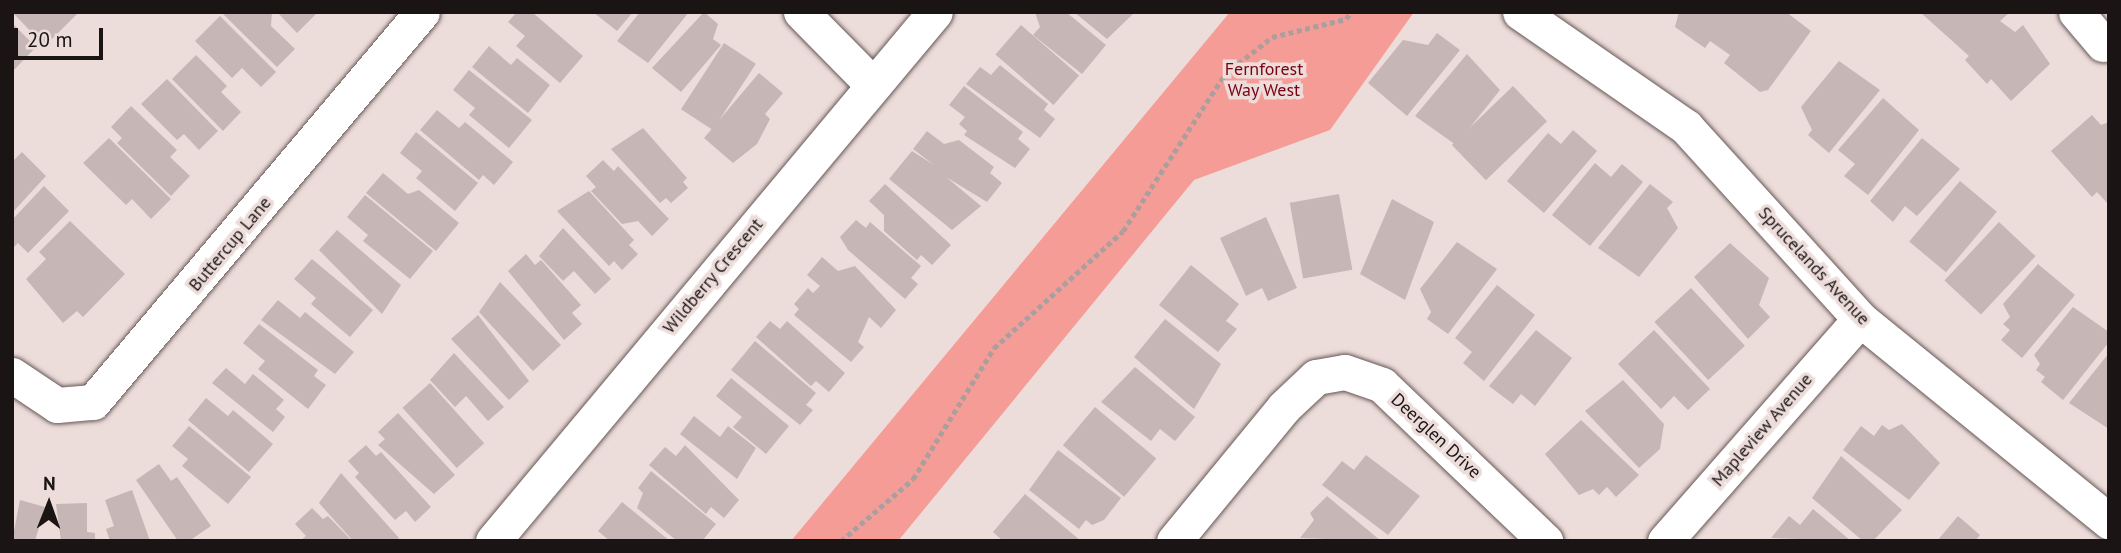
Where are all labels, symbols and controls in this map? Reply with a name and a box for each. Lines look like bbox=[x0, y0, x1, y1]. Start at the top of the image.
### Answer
scale bar bbox=[18, 14, 107, 58]
text: 20 m bbox=[27, 26, 73, 53]
park label: Fernforest Way West bbox=[1225, 59, 1303, 102]
street label: Buttercup Lane bbox=[184, 192, 276, 296]
street label: Sprucelands Avenue bbox=[1753, 202, 1875, 330]
street label: Wildberry Crescent bbox=[658, 214, 768, 338]
street label: Mapleview Avenue bbox=[1707, 369, 1817, 491]
street label: Deerglen Drive bbox=[1387, 389, 1485, 483]
north arrow bbox=[14, 469, 84, 539]
text: N bbox=[43, 471, 56, 495]

